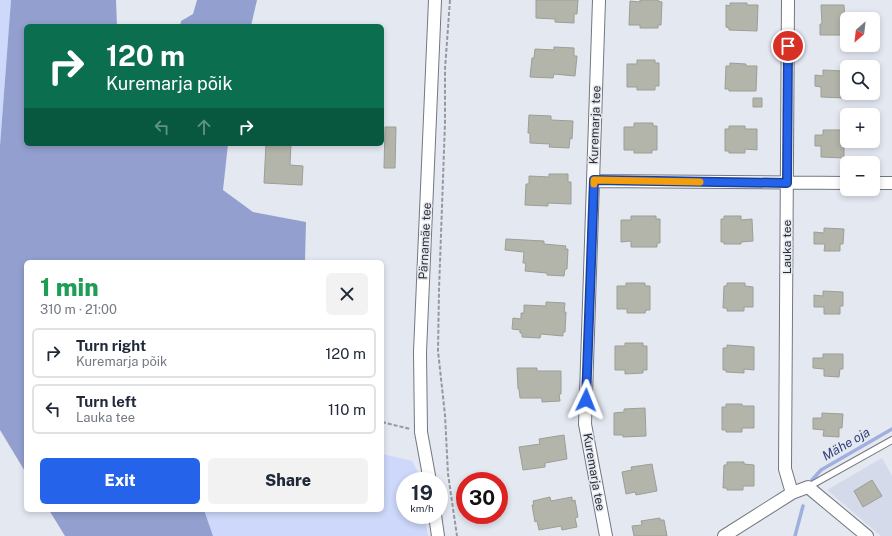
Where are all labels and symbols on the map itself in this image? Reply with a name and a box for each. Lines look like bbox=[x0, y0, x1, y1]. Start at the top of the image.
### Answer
north arrow bbox=[840, 12, 880, 52]
pin bbox=[771, 29, 805, 63]
street label: Kuremarja tee bbox=[587, 85, 603, 165]
street label: Pärnamäe tee bbox=[416, 202, 434, 280]
street label: Lauka tee bbox=[780, 219, 794, 274]
position arrow bbox=[565, 379, 607, 421]
water label: Mähe oja bbox=[819, 424, 873, 464]
street label: Kuremarja tee bbox=[580, 432, 608, 512]
speed limit sign: 30 bbox=[456, 472, 508, 524]

